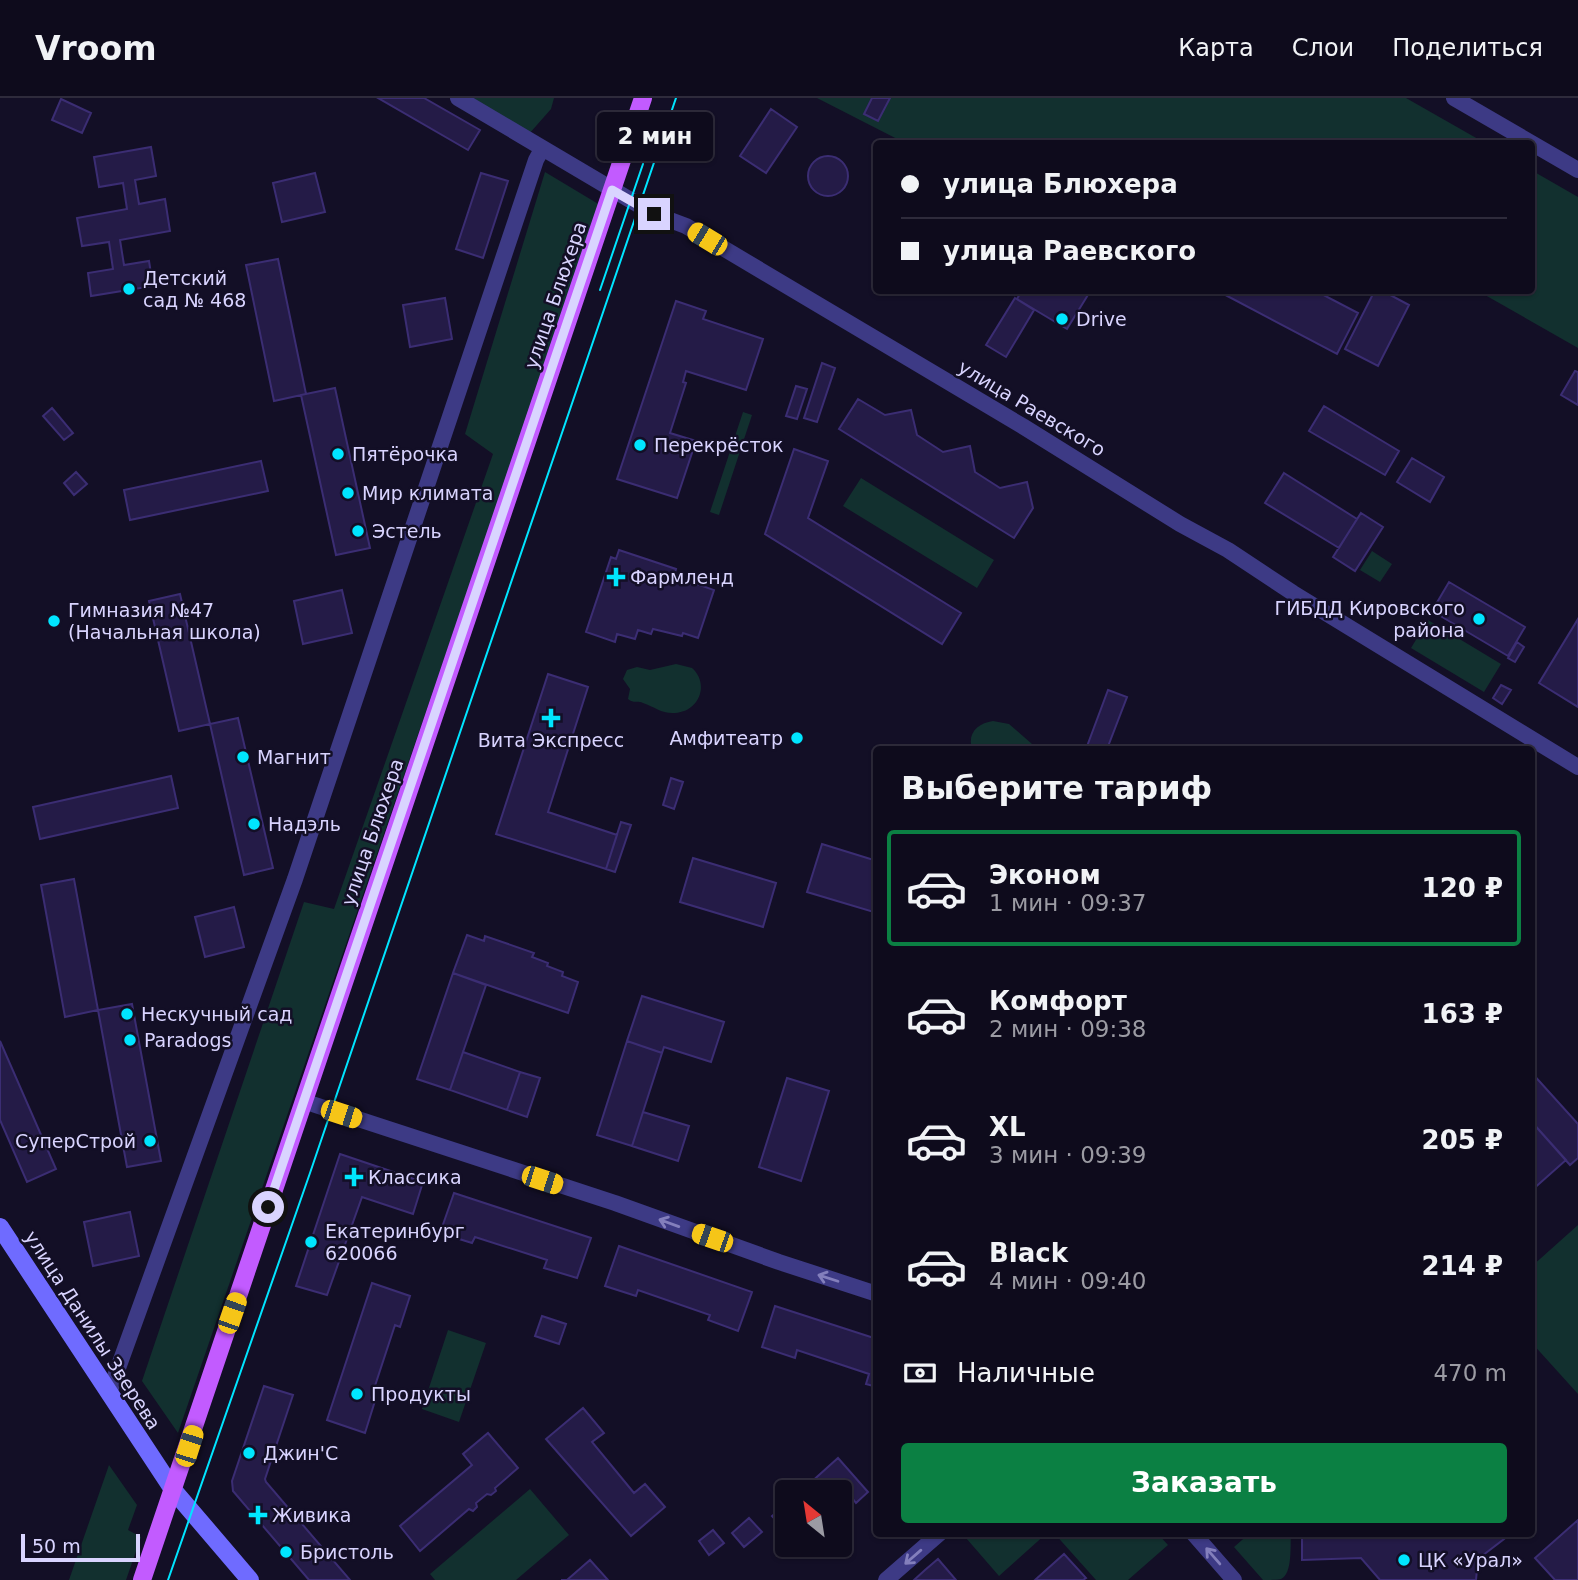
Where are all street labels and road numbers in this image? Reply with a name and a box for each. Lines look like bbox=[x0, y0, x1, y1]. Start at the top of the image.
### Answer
street label: улица Блюхера bbox=[520, 219, 590, 371]
street label: улица Раевского bbox=[955, 355, 1109, 461]
street label: улица Блюхера bbox=[337, 756, 407, 908]
street label: улица Данилы Зверева bbox=[20, 1227, 166, 1433]

